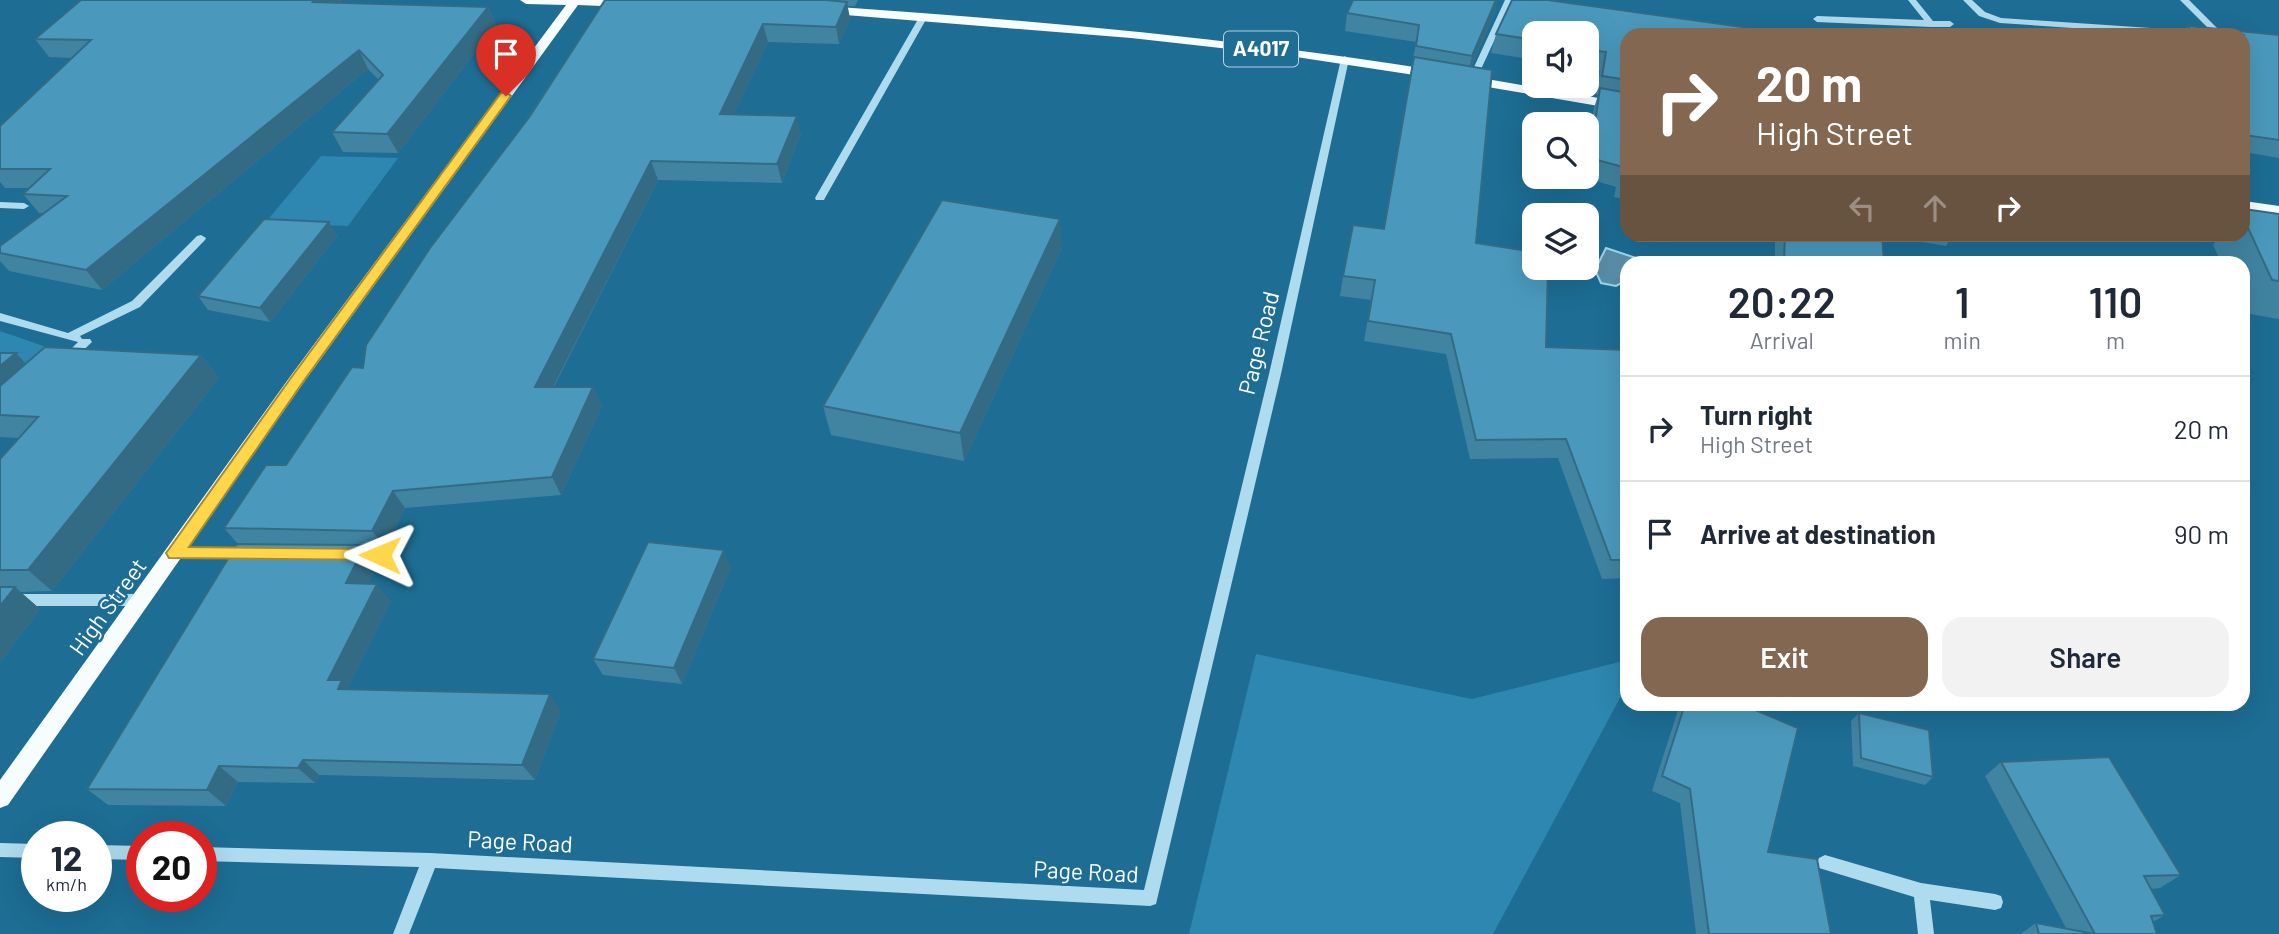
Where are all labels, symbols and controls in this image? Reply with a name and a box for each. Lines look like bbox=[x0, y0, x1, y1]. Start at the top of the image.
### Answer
map controls bbox=[1522, 21, 1599, 280]
button: sound bbox=[1522, 21, 1599, 98]
pin bbox=[476, 24, 536, 96]
road number: A4017 bbox=[1224, 32, 1298, 66]
icon: arrive bbox=[487, 35, 525, 73]
text: 20 m bbox=[1756, 53, 1862, 112]
icon: right bbox=[1641, 56, 1732, 147]
button: search bbox=[1522, 112, 1599, 189]
text: High Street bbox=[1756, 113, 1913, 151]
icon: left bbox=[1843, 189, 1881, 227]
icon: ahead bbox=[1916, 189, 1954, 227]
icon: right bbox=[1989, 189, 2027, 227]
button: layers bbox=[1522, 203, 1599, 280]
text: 20:22 bbox=[1728, 276, 1836, 326]
text: 1 bbox=[1955, 276, 1970, 326]
text: 110 bbox=[2089, 276, 2142, 326]
street label: Page Road bbox=[1232, 288, 1284, 397]
text: Arrival bbox=[1750, 326, 1814, 354]
text: min bbox=[1944, 326, 1981, 354]
text: m bbox=[2106, 326, 2125, 354]
text: Turn right bbox=[1700, 399, 1813, 430]
icon: right bbox=[1641, 410, 1679, 448]
text: 20 m bbox=[2174, 413, 2229, 444]
text: High Street bbox=[1700, 430, 1813, 458]
icon: arrive bbox=[1641, 515, 1679, 553]
position arrow bbox=[343, 518, 417, 592]
text: Arrive at destination bbox=[1700, 518, 1936, 549]
text: 90 m bbox=[2174, 518, 2229, 549]
street label: High Street bbox=[63, 552, 152, 660]
button: Exit bbox=[1641, 617, 1928, 697]
button: Share bbox=[1942, 617, 2229, 697]
speed limit sign: 20 bbox=[126, 821, 217, 912]
street label: Page Road bbox=[467, 824, 573, 858]
text: 12 bbox=[50, 836, 82, 878]
street label: Page Road bbox=[1033, 854, 1139, 888]
text: km/h bbox=[46, 873, 87, 895]

